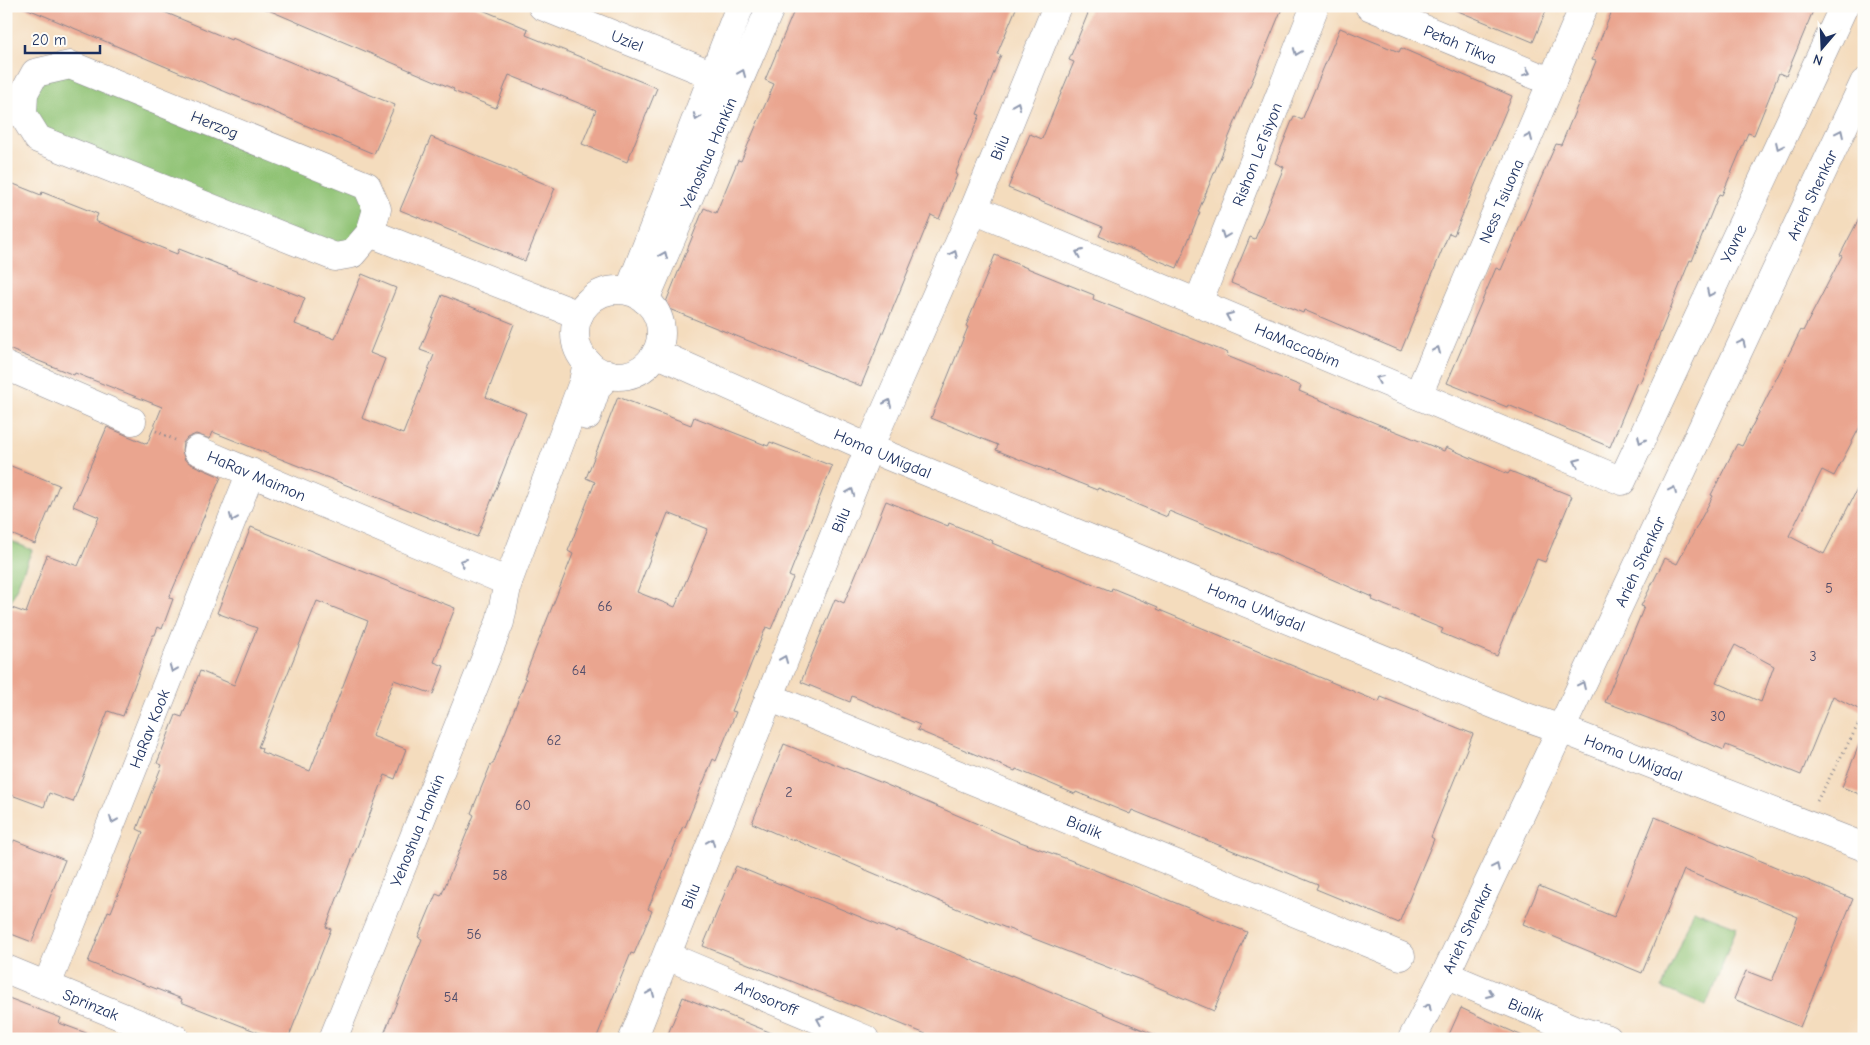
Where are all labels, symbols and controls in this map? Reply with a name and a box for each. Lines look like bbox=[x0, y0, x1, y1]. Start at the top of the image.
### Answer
scale bar bbox=[25, 22, 100, 54]
street label: Petah Tikva bbox=[1421, 22, 1499, 68]
north arrow bbox=[1798, 22, 1848, 72]
street label: Uziel bbox=[608, 27, 646, 56]
text: 20 m bbox=[32, 31, 66, 49]
one-way arrow bbox=[1293, 47, 1303, 55]
text: N bbox=[1811, 50, 1825, 69]
one-way arrow bbox=[1522, 65, 1531, 76]
one-way arrow bbox=[736, 69, 747, 78]
street label: Yehoshua Hankin bbox=[677, 95, 741, 212]
street label: Rishon LeTsiyon bbox=[1229, 100, 1286, 209]
one-way arrow bbox=[1011, 101, 1021, 109]
street label: Herzog bbox=[188, 107, 241, 143]
one-way arrow bbox=[693, 112, 703, 121]
one-way arrow bbox=[1834, 129, 1844, 138]
street label: Bilu bbox=[987, 133, 1013, 163]
one-way arrow bbox=[1522, 133, 1533, 142]
one-way arrow bbox=[1775, 140, 1785, 149]
street label: Arieh Shenkar bbox=[1784, 147, 1842, 243]
street label: Ness Tsiuona bbox=[1476, 157, 1528, 246]
street label: Yavne bbox=[1717, 222, 1751, 266]
one-way arrow bbox=[1221, 231, 1231, 239]
one-way arrow bbox=[1075, 249, 1084, 259]
one-way arrow bbox=[948, 250, 959, 259]
one-way arrow bbox=[658, 251, 669, 260]
one-way arrow bbox=[1705, 288, 1716, 297]
one-way arrow bbox=[1225, 312, 1234, 322]
street label: HaMaccabim bbox=[1252, 320, 1343, 372]
one-way arrow bbox=[1735, 339, 1746, 348]
one-way arrow bbox=[1431, 347, 1441, 355]
one-way arrow bbox=[1375, 374, 1383, 384]
one-way arrow bbox=[882, 399, 893, 408]
street label: Homa UMigdal bbox=[831, 426, 934, 483]
one-way arrow bbox=[1637, 435, 1647, 444]
street label: HaRav Maimon bbox=[204, 447, 308, 505]
one-way arrow bbox=[1573, 458, 1582, 468]
one-way arrow bbox=[1666, 486, 1677, 495]
one-way arrow bbox=[845, 488, 855, 497]
street label: Bilu bbox=[828, 505, 854, 535]
one-way arrow bbox=[229, 513, 239, 522]
street label: Arieh Shenkar bbox=[1612, 513, 1670, 610]
one-way arrow bbox=[459, 558, 468, 569]
street label: Homa UMigdal bbox=[1205, 580, 1307, 636]
house number: 5 bbox=[1825, 580, 1833, 597]
house number: 66 bbox=[597, 598, 613, 615]
house number: 3 bbox=[1809, 648, 1817, 665]
one-way arrow bbox=[778, 655, 789, 664]
house number: 64 bbox=[572, 662, 586, 679]
one-way arrow bbox=[169, 664, 179, 673]
one-way arrow bbox=[1576, 681, 1586, 690]
street label: HaRav Kook bbox=[126, 687, 174, 771]
house number: 30 bbox=[1710, 708, 1726, 725]
street label: Homa UMigdal bbox=[1582, 731, 1685, 785]
house number: 62 bbox=[547, 732, 561, 749]
street label: Yehoshua Hankin bbox=[387, 772, 448, 889]
house number: 2 bbox=[785, 784, 793, 801]
house number: 60 bbox=[515, 797, 531, 814]
street label: Bialik bbox=[1064, 812, 1105, 843]
one-way arrow bbox=[109, 815, 119, 824]
one-way arrow bbox=[706, 839, 716, 847]
one-way arrow bbox=[1489, 864, 1499, 873]
house number: 58 bbox=[493, 867, 507, 884]
street label: Arieh Shenkar bbox=[1439, 880, 1497, 976]
street label: Bilu bbox=[678, 881, 704, 911]
house number: 56 bbox=[466, 926, 482, 943]
street label: Arlosoroff bbox=[732, 978, 802, 1020]
street label: Sprinzak bbox=[60, 985, 122, 1025]
one-way arrow bbox=[1485, 987, 1494, 998]
house number: 54 bbox=[444, 989, 458, 1006]
one-way arrow bbox=[646, 990, 656, 998]
street label: Bialik bbox=[1505, 995, 1546, 1025]
one-way arrow bbox=[1422, 1003, 1432, 1012]
one-way arrow bbox=[816, 1016, 825, 1026]

